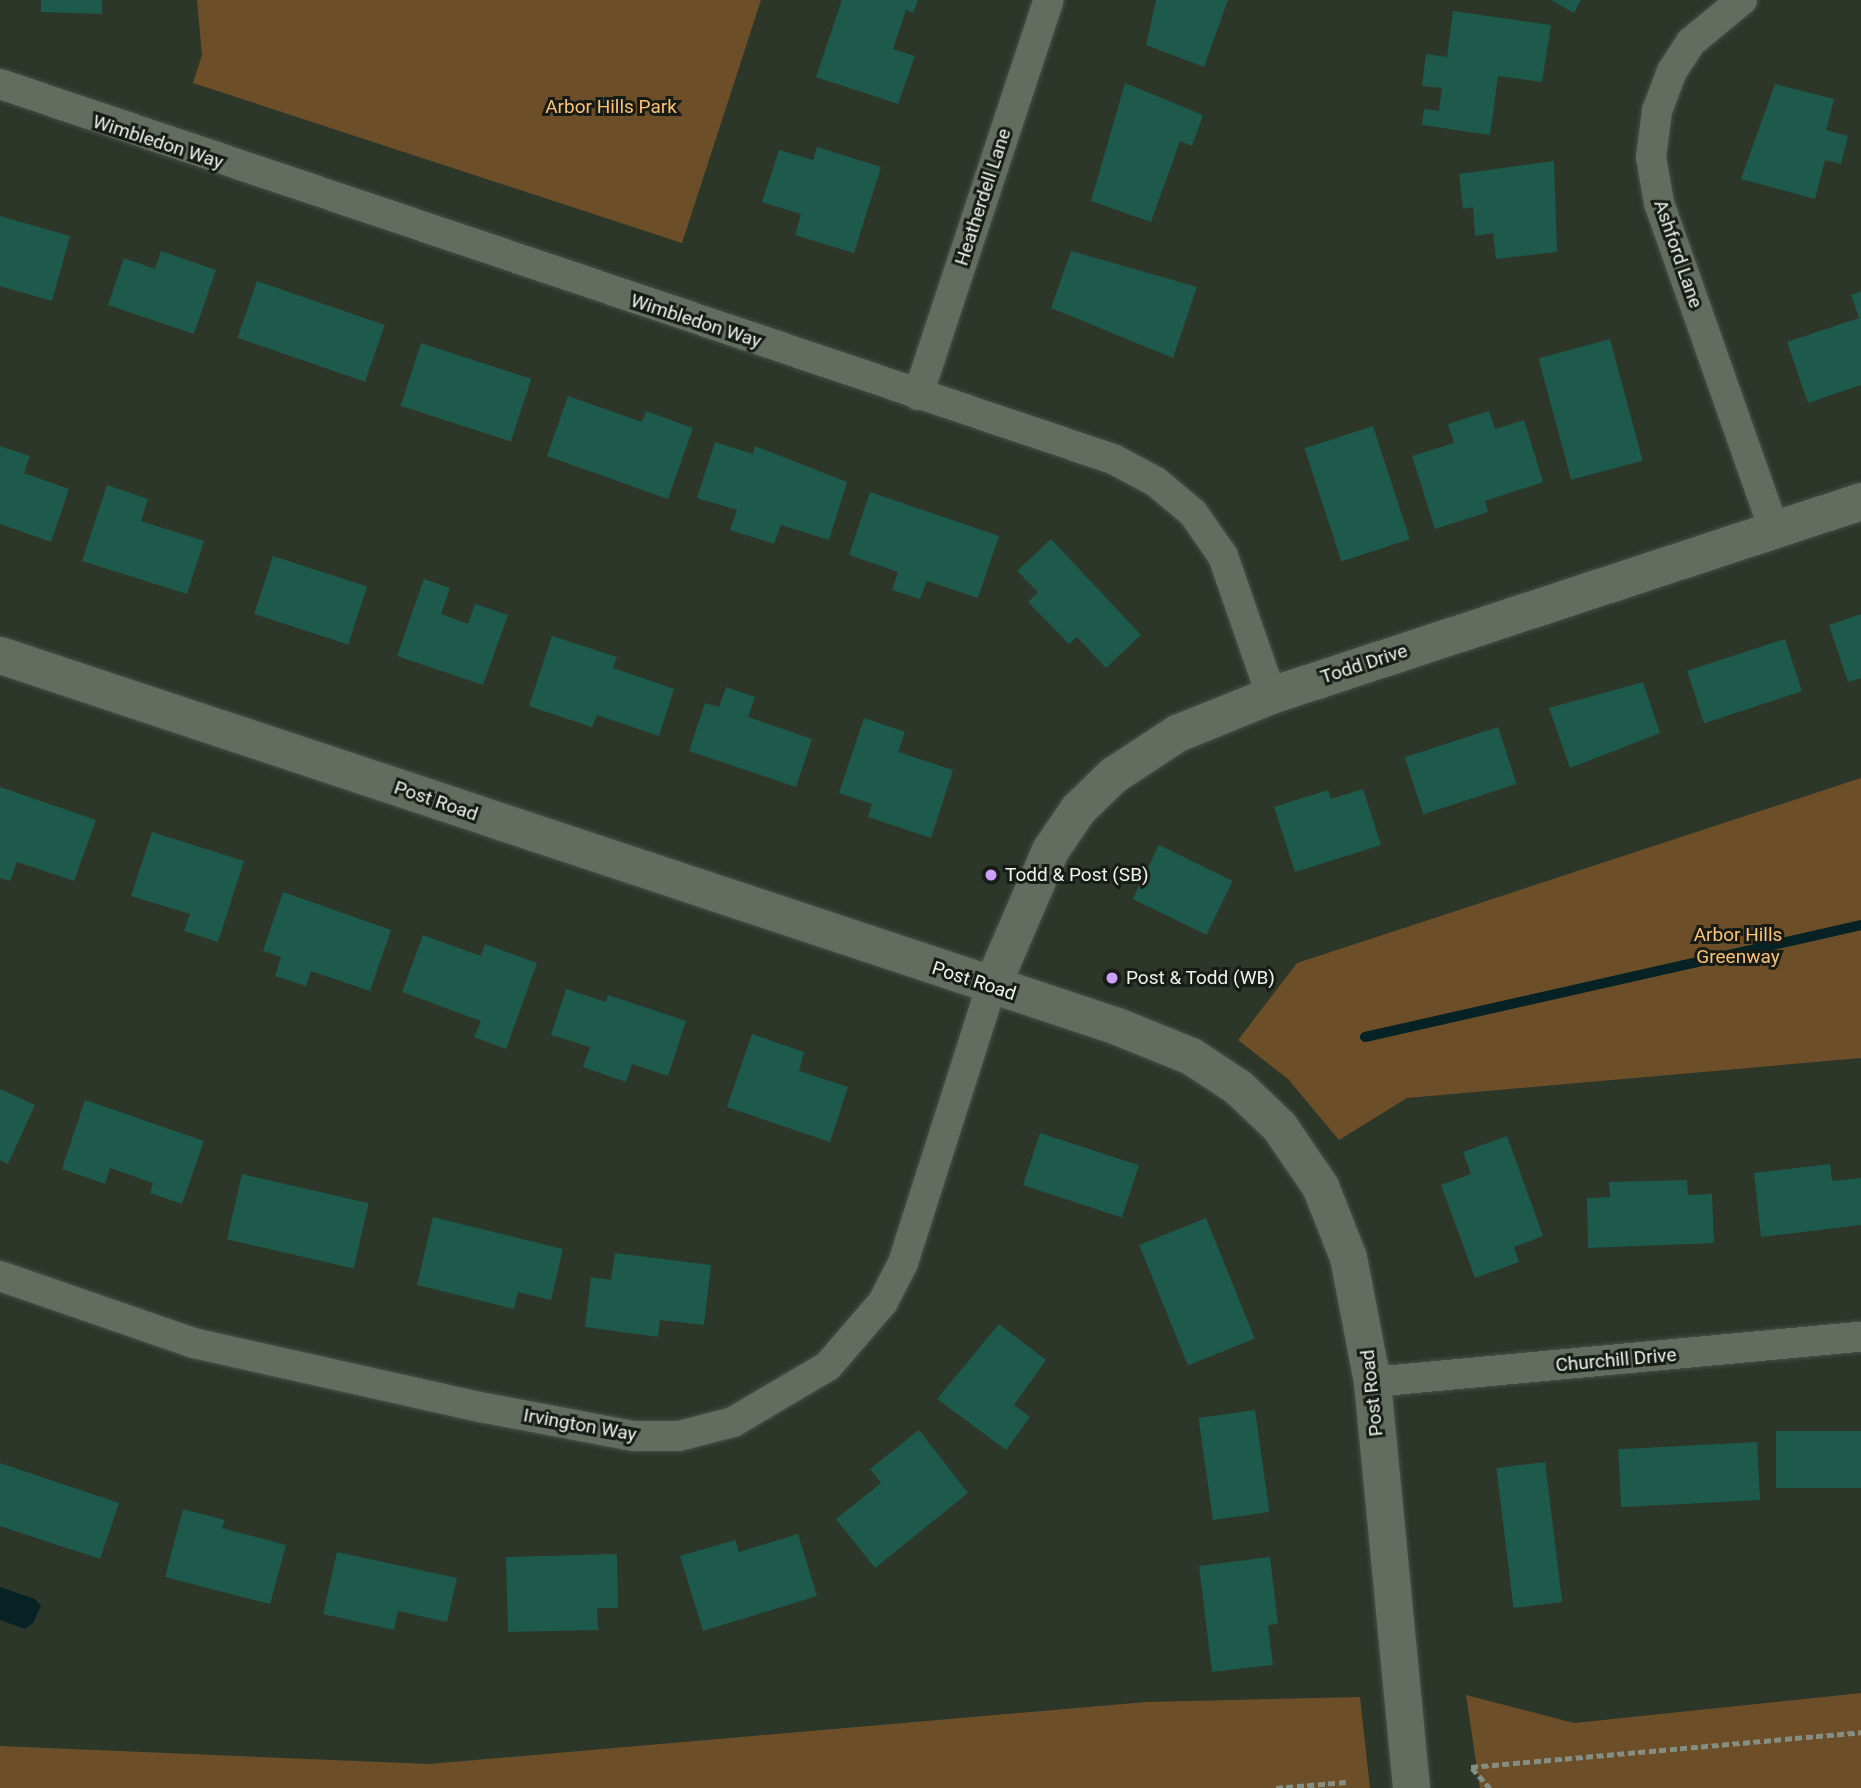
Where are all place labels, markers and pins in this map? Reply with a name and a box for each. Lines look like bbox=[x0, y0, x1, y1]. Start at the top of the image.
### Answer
place label: Todd & Post (SB) bbox=[1005, 864, 1149, 886]
marker: Todd & Post (SB) bbox=[983, 867, 999, 883]
place label: Post & Todd (WB) bbox=[1126, 967, 1275, 989]
marker: Post & Todd (WB) bbox=[1104, 970, 1120, 986]

